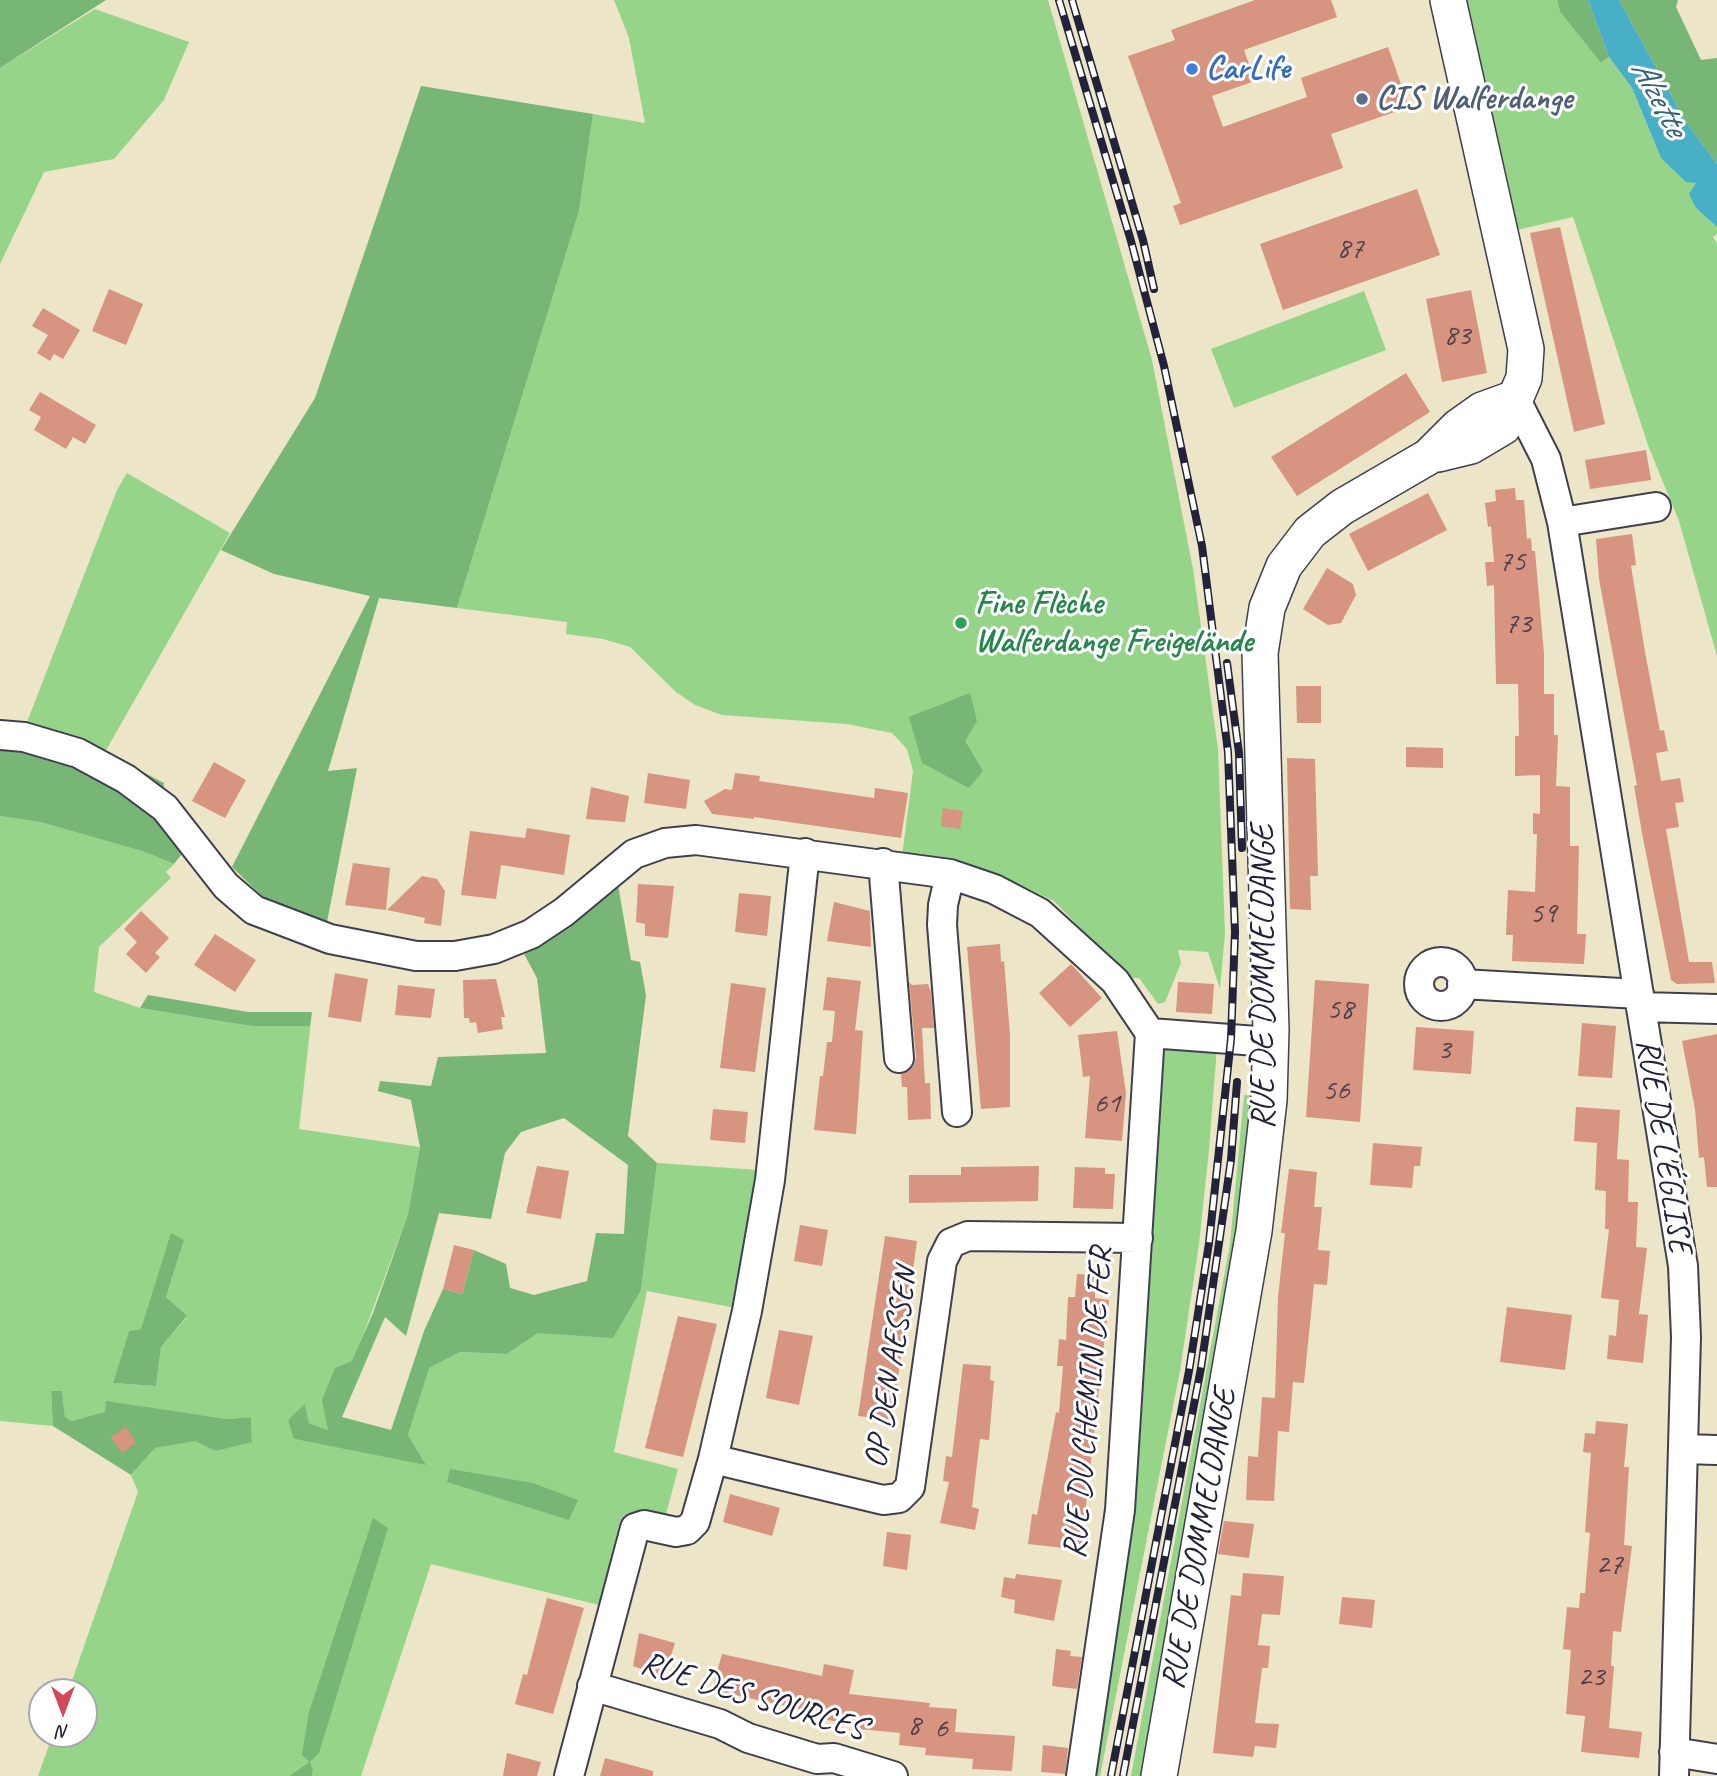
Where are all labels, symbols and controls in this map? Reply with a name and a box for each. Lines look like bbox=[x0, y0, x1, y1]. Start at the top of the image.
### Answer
place label: CarLife bbox=[1206, 49, 1290, 89]
water label: Alzette bbox=[1621, 53, 1695, 143]
marker: CarLife bbox=[1184, 61, 1200, 77]
place label: CIS Walferdange bbox=[1376, 79, 1572, 119]
marker: CIS Walferdange bbox=[1354, 91, 1370, 107]
house number: 87 bbox=[1337, 231, 1363, 267]
house number: 83 bbox=[1444, 318, 1470, 354]
house number: 75 bbox=[1499, 544, 1525, 580]
place label: Fine Flèche Walferdange Freigelände bbox=[975, 584, 1253, 662]
house number: 73 bbox=[1505, 606, 1531, 642]
marker: Fine Flèche Walferdange Freigelände bbox=[953, 615, 969, 631]
street label: RUE DE DOMMELDANGE bbox=[1244, 825, 1284, 1129]
house number: 59 bbox=[1530, 896, 1556, 932]
house number: 58 bbox=[1327, 992, 1353, 1028]
house number: 3 bbox=[1437, 1032, 1451, 1068]
street label: RUE DE L'ÉGLISE bbox=[1627, 1036, 1699, 1256]
house number: 56 bbox=[1323, 1073, 1349, 1109]
house number: 61 bbox=[1094, 1086, 1120, 1122]
street label: RUE DU CHEMIN DE FER bbox=[1056, 1246, 1122, 1560]
street label: OP DEN AESSEN bbox=[857, 1265, 927, 1471]
street label: RUE DE DOMMELDANGE bbox=[1154, 1386, 1246, 1692]
house number: 27 bbox=[1596, 1547, 1622, 1583]
street label: RUE DES SOURCES bbox=[636, 1644, 870, 1750]
house number: 23 bbox=[1578, 1659, 1604, 1695]
north arrow bbox=[28, 1678, 98, 1748]
house number: 8 bbox=[907, 1708, 921, 1744]
house number: 6 bbox=[934, 1711, 948, 1747]
text: N bbox=[57, 1720, 69, 1744]

